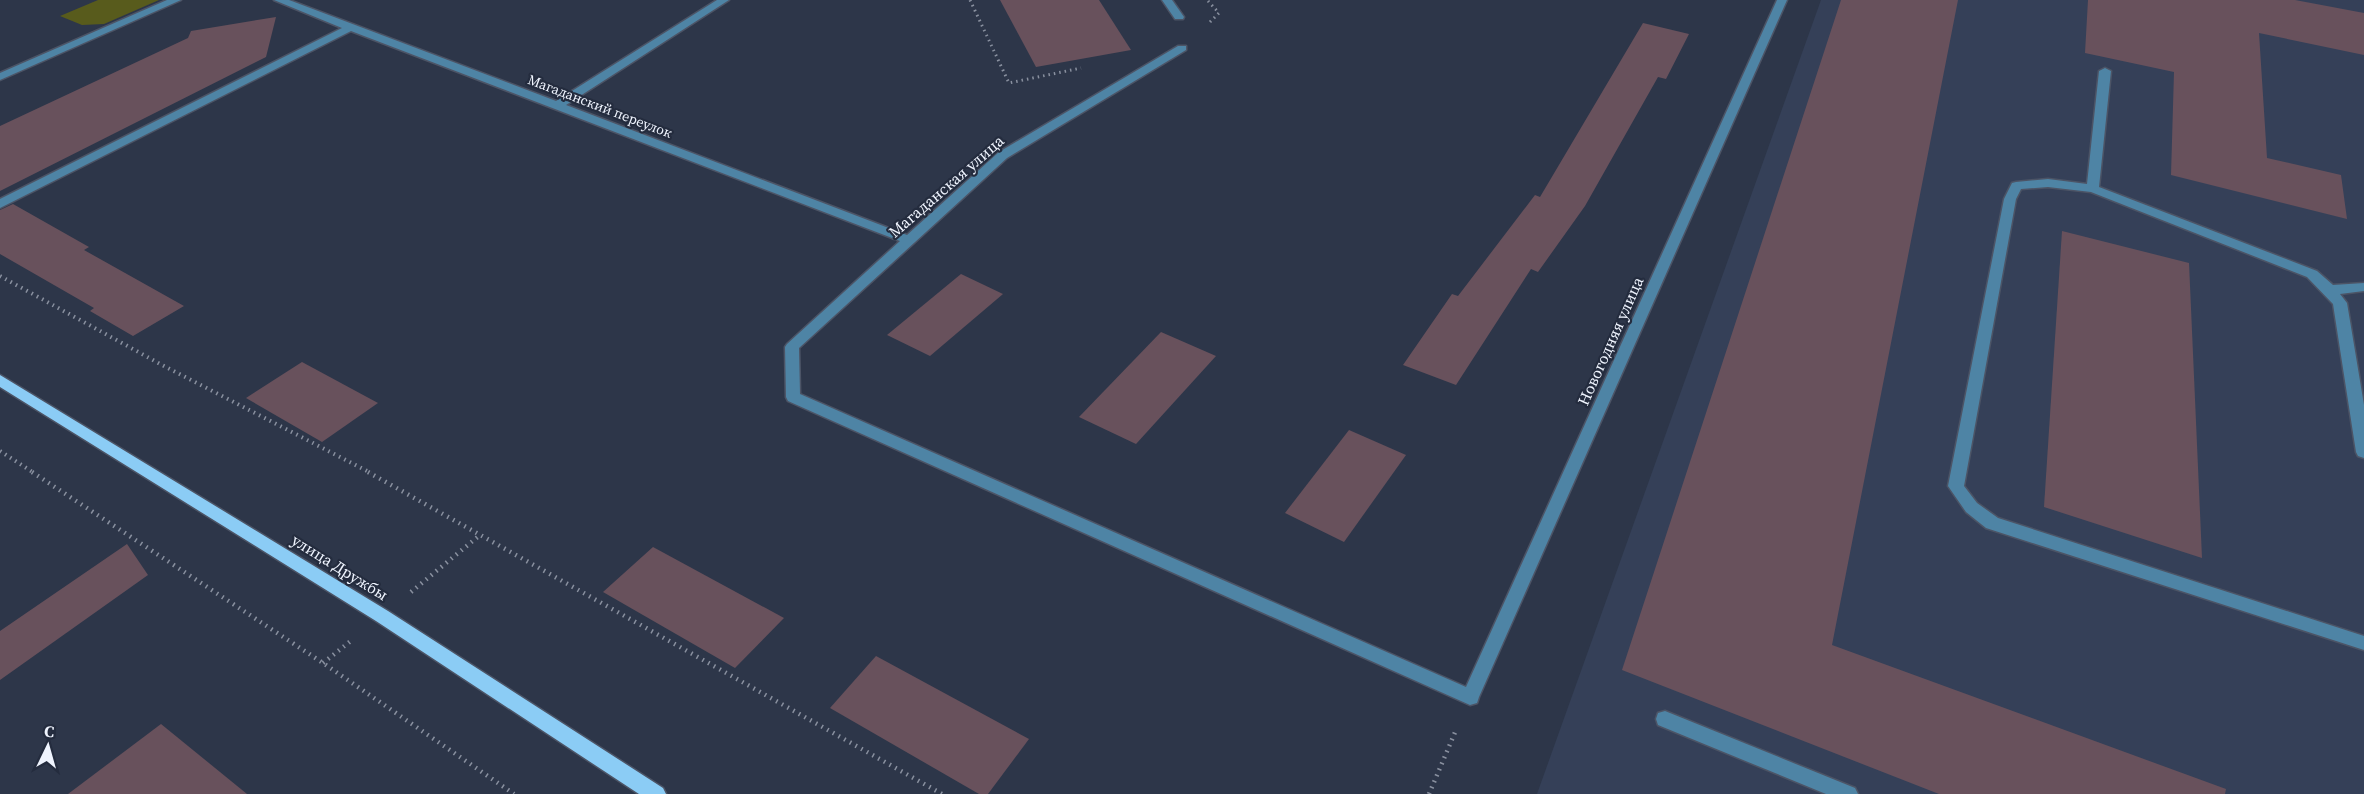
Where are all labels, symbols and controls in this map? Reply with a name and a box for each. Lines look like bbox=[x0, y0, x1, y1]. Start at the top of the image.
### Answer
street label: Магаданский переулок bbox=[525, 69, 675, 143]
street label: Магаданская улица bbox=[884, 129, 1009, 242]
street label: Новогодняя улица bbox=[1572, 272, 1649, 409]
street label: улица Дружбы bbox=[288, 529, 392, 605]
north arrow bbox=[18, 716, 78, 776]
text: С bbox=[43, 720, 55, 742]

